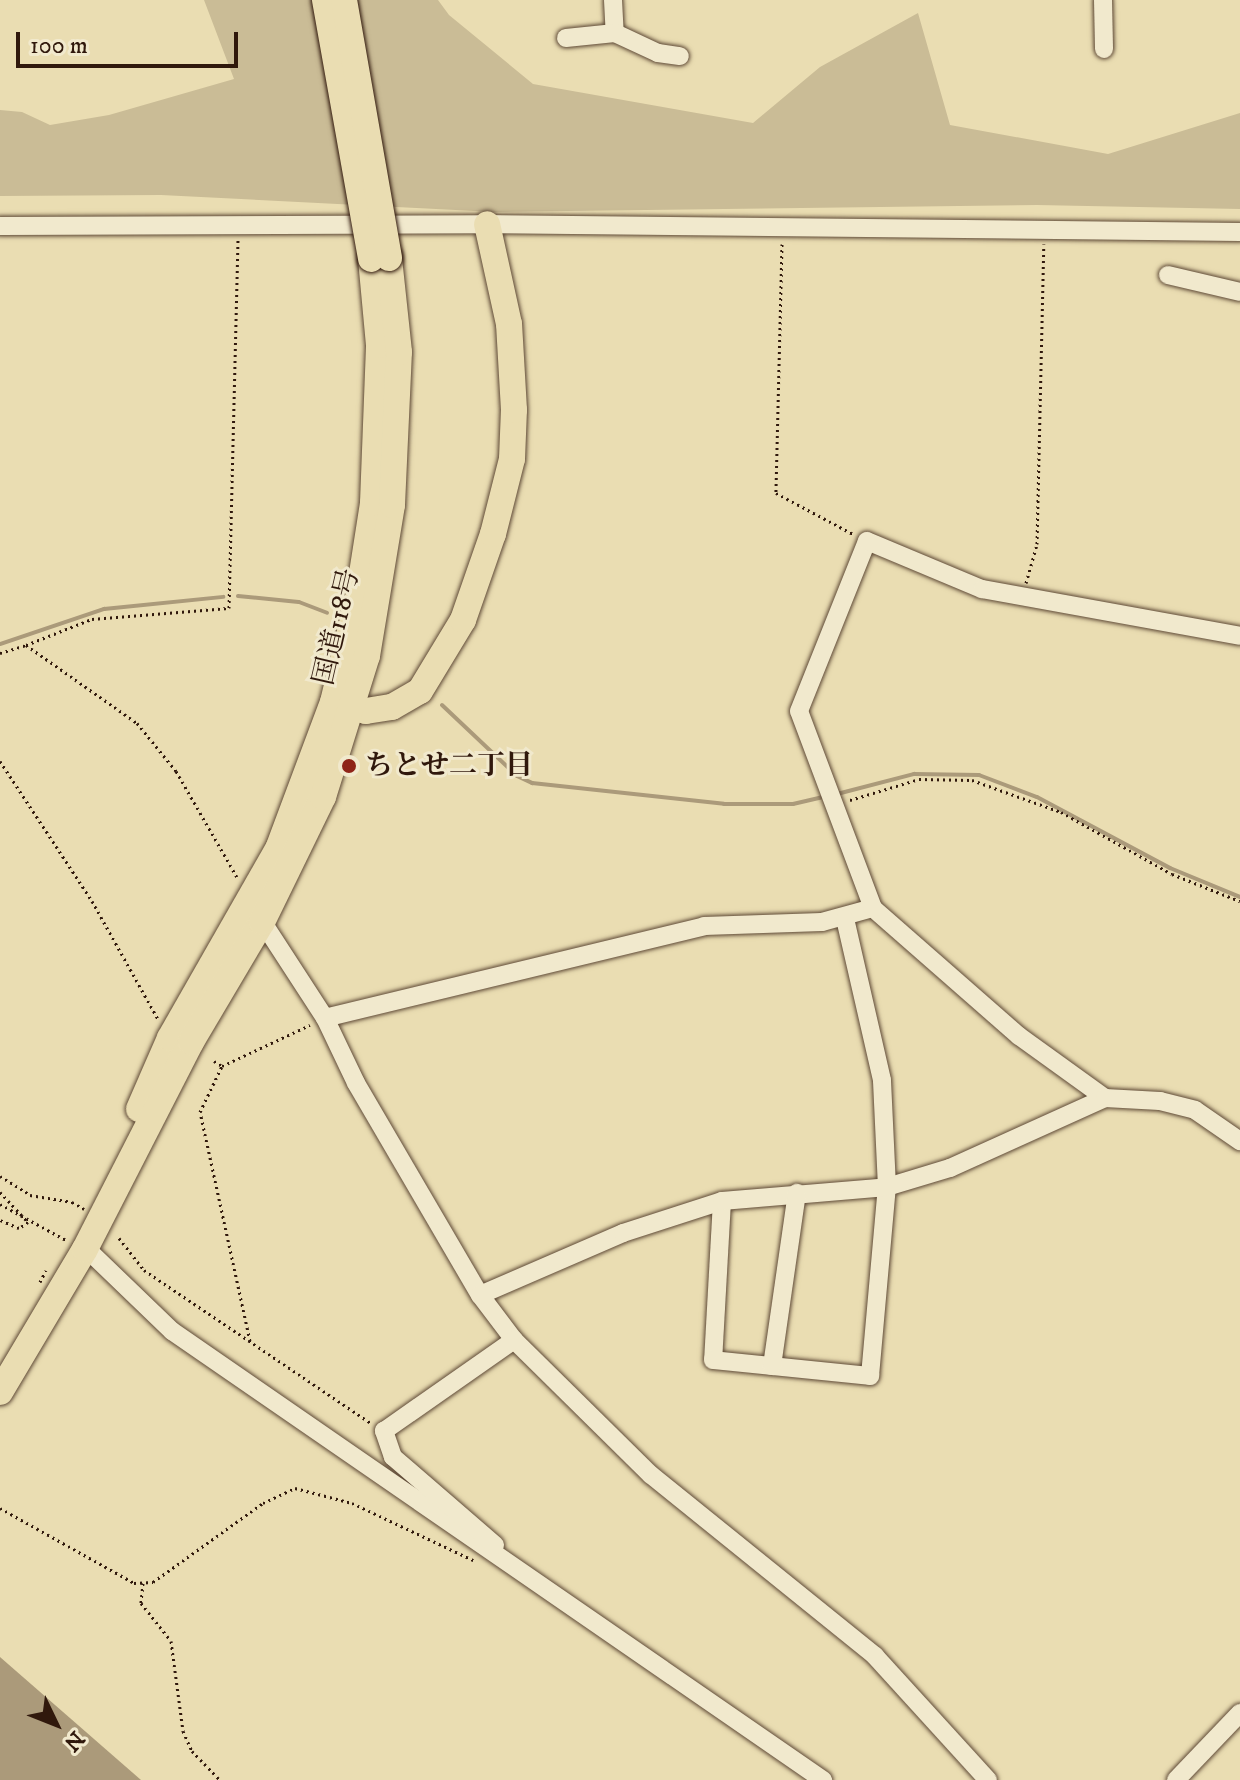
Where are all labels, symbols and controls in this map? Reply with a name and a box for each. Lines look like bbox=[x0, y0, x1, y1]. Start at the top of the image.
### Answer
scale bar bbox=[20, 16, 242, 66]
text: 100 m bbox=[30, 31, 88, 61]
street label: 国道118号 bbox=[307, 565, 367, 689]
place label: ちとせ二丁目 bbox=[365, 749, 533, 783]
marker: ちとせ二丁目 bbox=[340, 757, 358, 775]
north arrow bbox=[16, 1684, 96, 1764]
text: N bbox=[58, 1725, 90, 1757]

